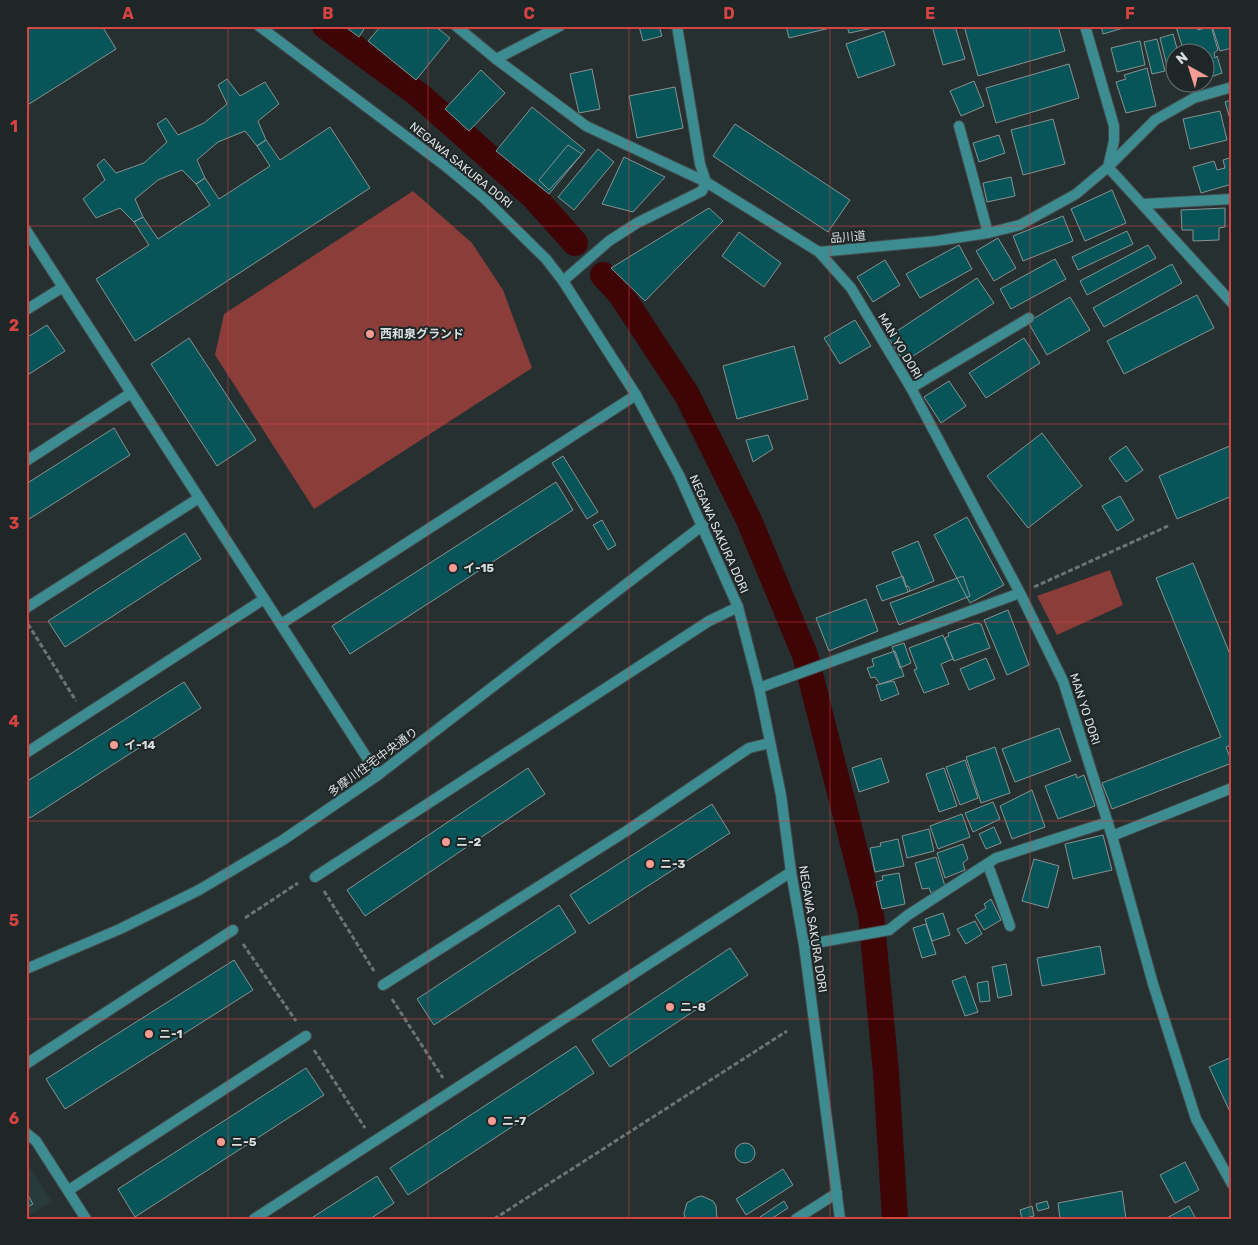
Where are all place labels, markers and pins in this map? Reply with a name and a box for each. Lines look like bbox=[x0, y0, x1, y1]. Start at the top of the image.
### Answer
place label: 西和泉グランド bbox=[380, 327, 464, 341]
marker: 西和泉グランド bbox=[364, 328, 376, 340]
place label: イ-15 bbox=[463, 561, 494, 575]
marker: イ-15 bbox=[447, 562, 459, 574]
place label: イ-14 bbox=[124, 738, 156, 752]
marker: イ-14 bbox=[108, 739, 120, 751]
place label: ニ-2 bbox=[456, 835, 481, 849]
marker: ニ-2 bbox=[440, 836, 452, 848]
place label: ニ-3 bbox=[660, 857, 686, 871]
marker: ニ-3 bbox=[644, 858, 656, 870]
place label: ニ-8 bbox=[680, 1000, 706, 1014]
marker: ニ-8 bbox=[664, 1001, 676, 1013]
place label: ニ-1 bbox=[159, 1027, 182, 1041]
marker: ニ-1 bbox=[143, 1028, 155, 1040]
place label: ニ-7 bbox=[502, 1114, 526, 1128]
marker: ニ-7 bbox=[486, 1115, 498, 1127]
place label: ニ-5 bbox=[231, 1135, 257, 1149]
marker: ニ-5 bbox=[215, 1136, 227, 1148]

